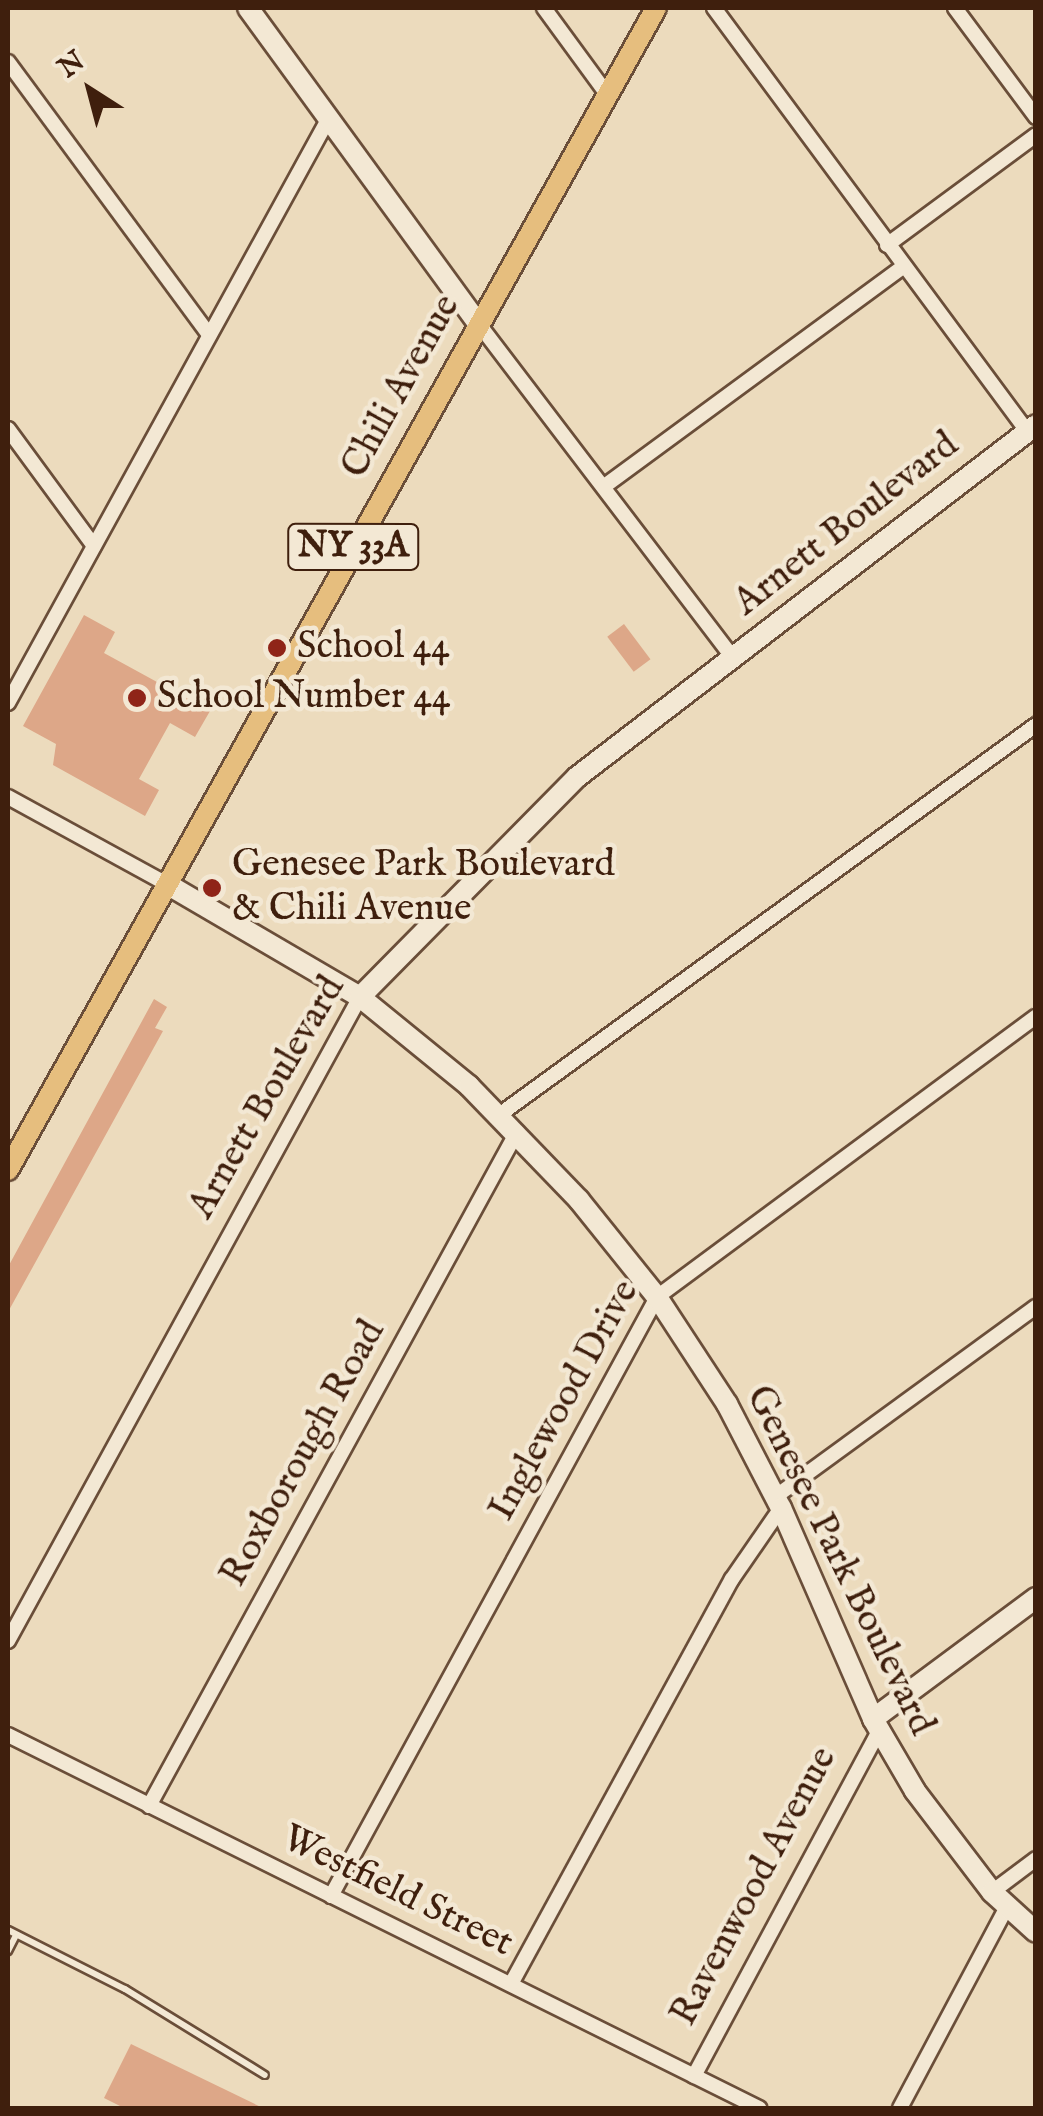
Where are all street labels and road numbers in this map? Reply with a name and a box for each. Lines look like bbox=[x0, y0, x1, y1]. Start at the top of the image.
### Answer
street label: Chili Avenue bbox=[333, 287, 471, 487]
street label: Arnett Boulevard bbox=[726, 423, 968, 627]
road number: NY 33A bbox=[286, 517, 420, 577]
street label: Arnett Boulevard bbox=[180, 969, 356, 1227]
street label: Inglewood Drive bbox=[480, 1273, 650, 1529]
street label: Roxborough Road bbox=[212, 1313, 396, 1595]
street label: Genesee Park Boulevard bbox=[735, 1379, 943, 1743]
street label: Ravenwood Avenue bbox=[662, 1740, 848, 2034]
street label: Westfield Street bbox=[274, 1816, 520, 1968]

